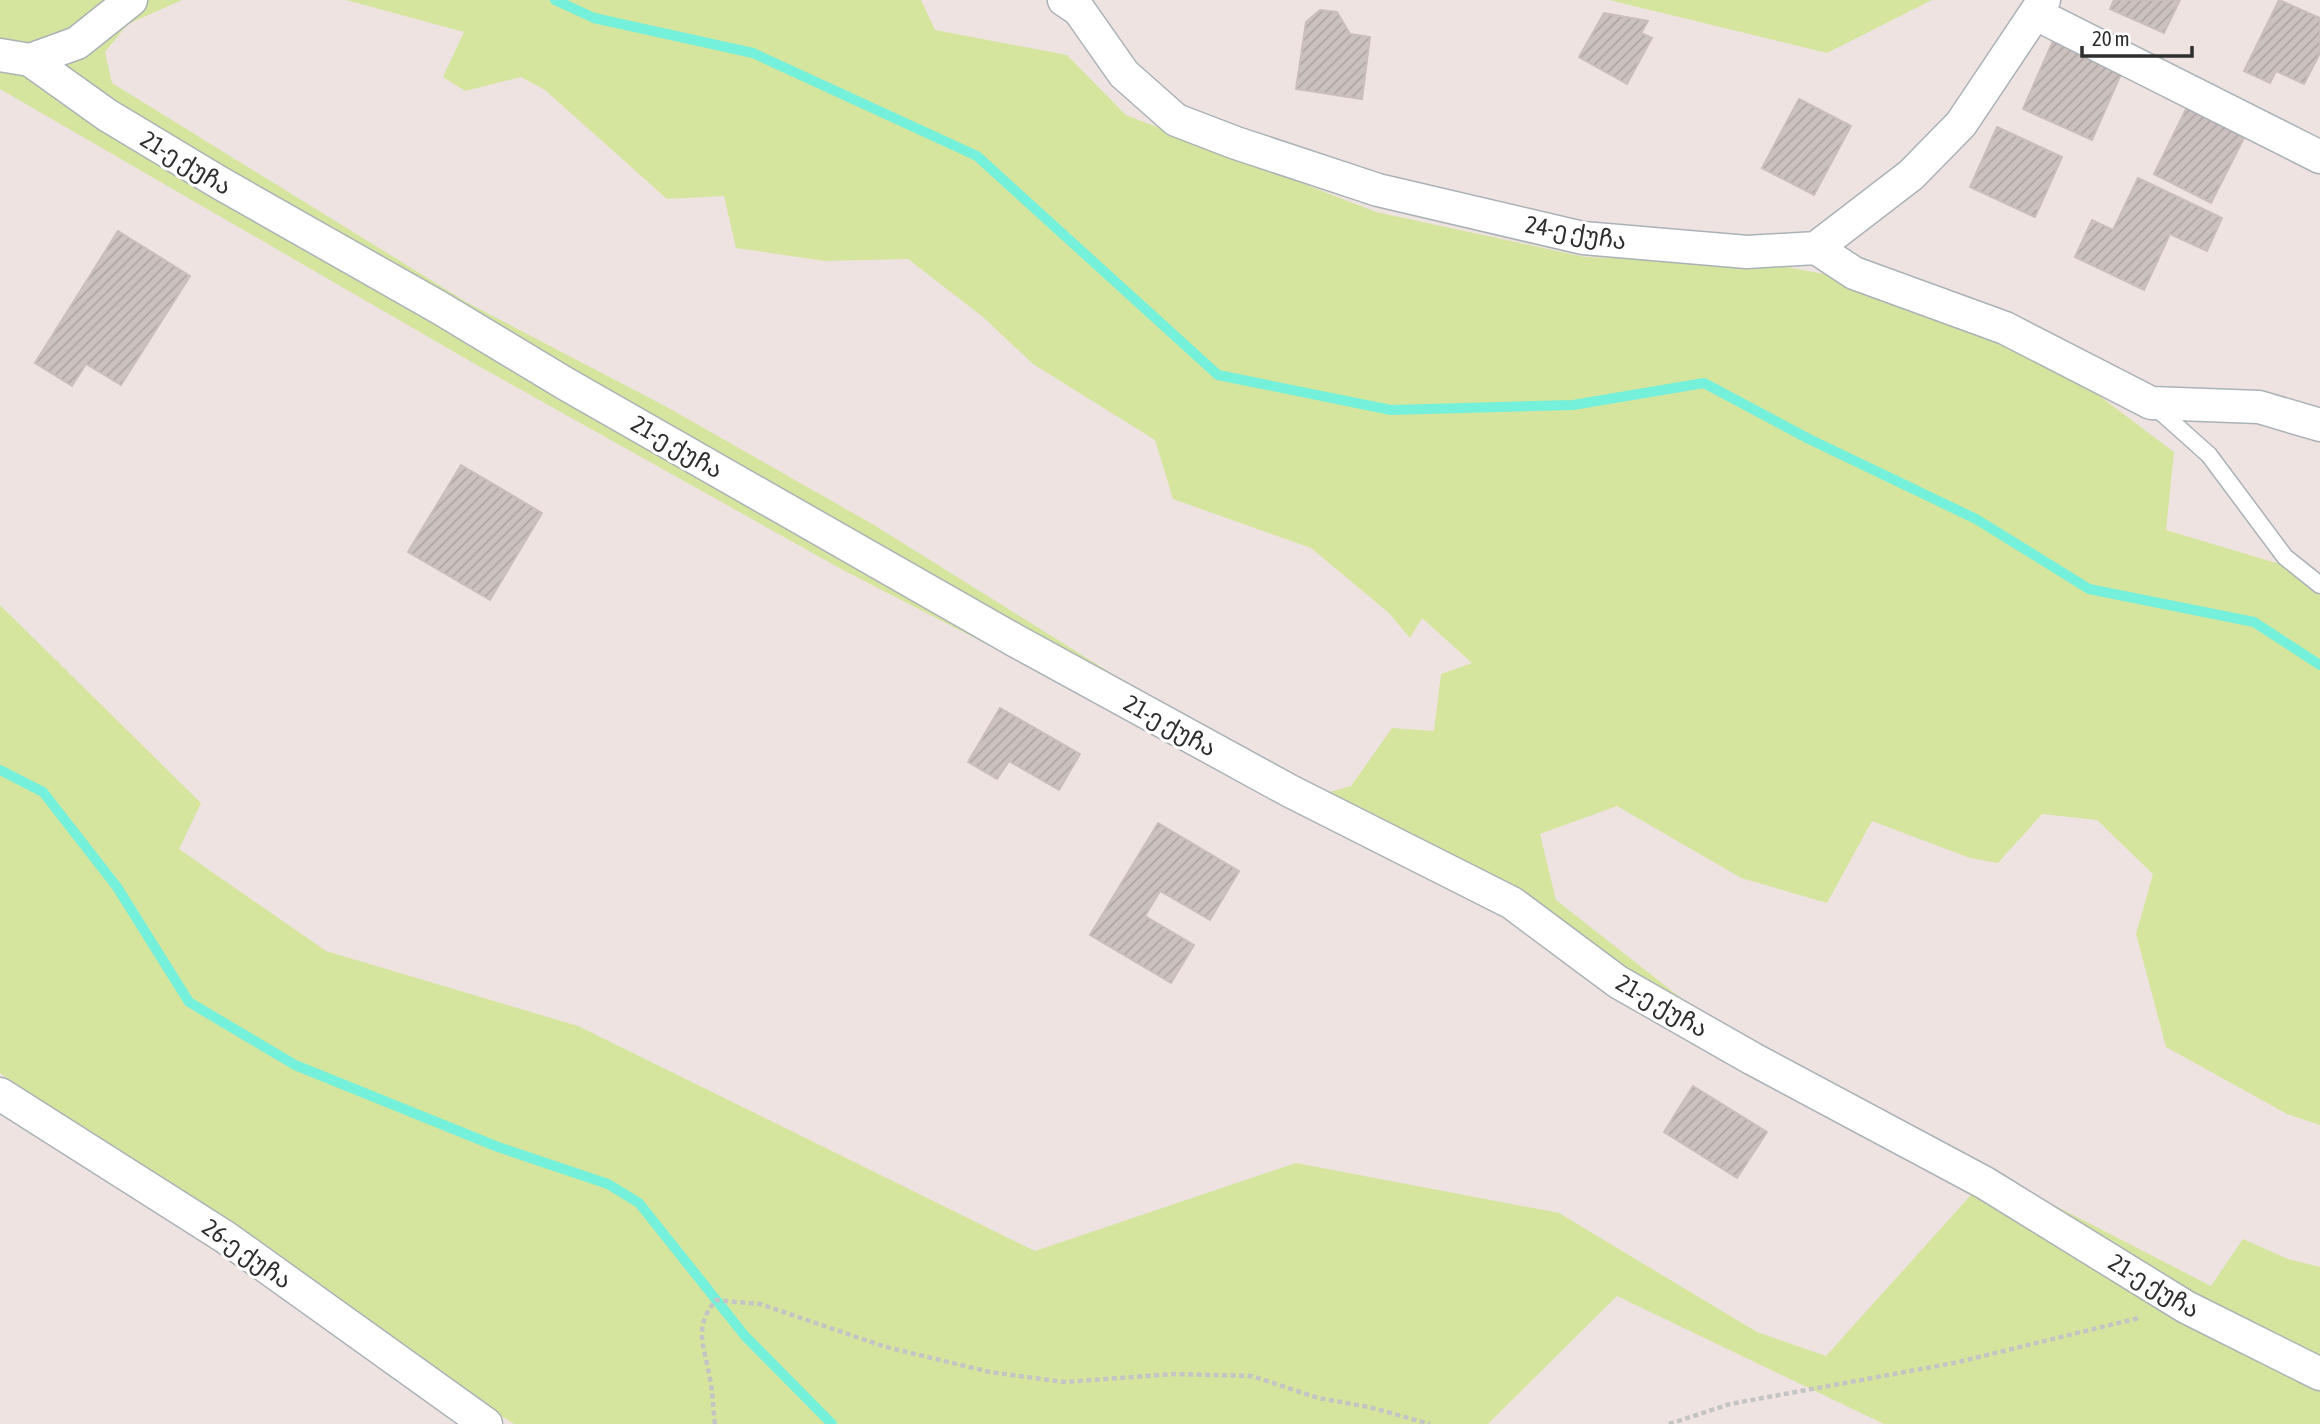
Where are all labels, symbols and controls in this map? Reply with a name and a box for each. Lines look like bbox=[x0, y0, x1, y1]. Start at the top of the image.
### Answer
scale bar bbox=[2082, 14, 2192, 58]
text: 20 m bbox=[2092, 26, 2130, 50]
street label: 21-ე ქუჩა bbox=[136, 125, 236, 201]
street label: 24-ე ქუჩა bbox=[1523, 210, 1629, 256]
street label: 21-ე ქუჩა bbox=[626, 410, 728, 484]
street label: 21-ე ქუჩა bbox=[1119, 689, 1221, 763]
street label: 21-ე ქუჩა bbox=[1611, 969, 1713, 1043]
street label: 26-ე ქუჩა bbox=[197, 1213, 297, 1295]
street label: 21-ე ქუჩა bbox=[2104, 1248, 2204, 1324]

